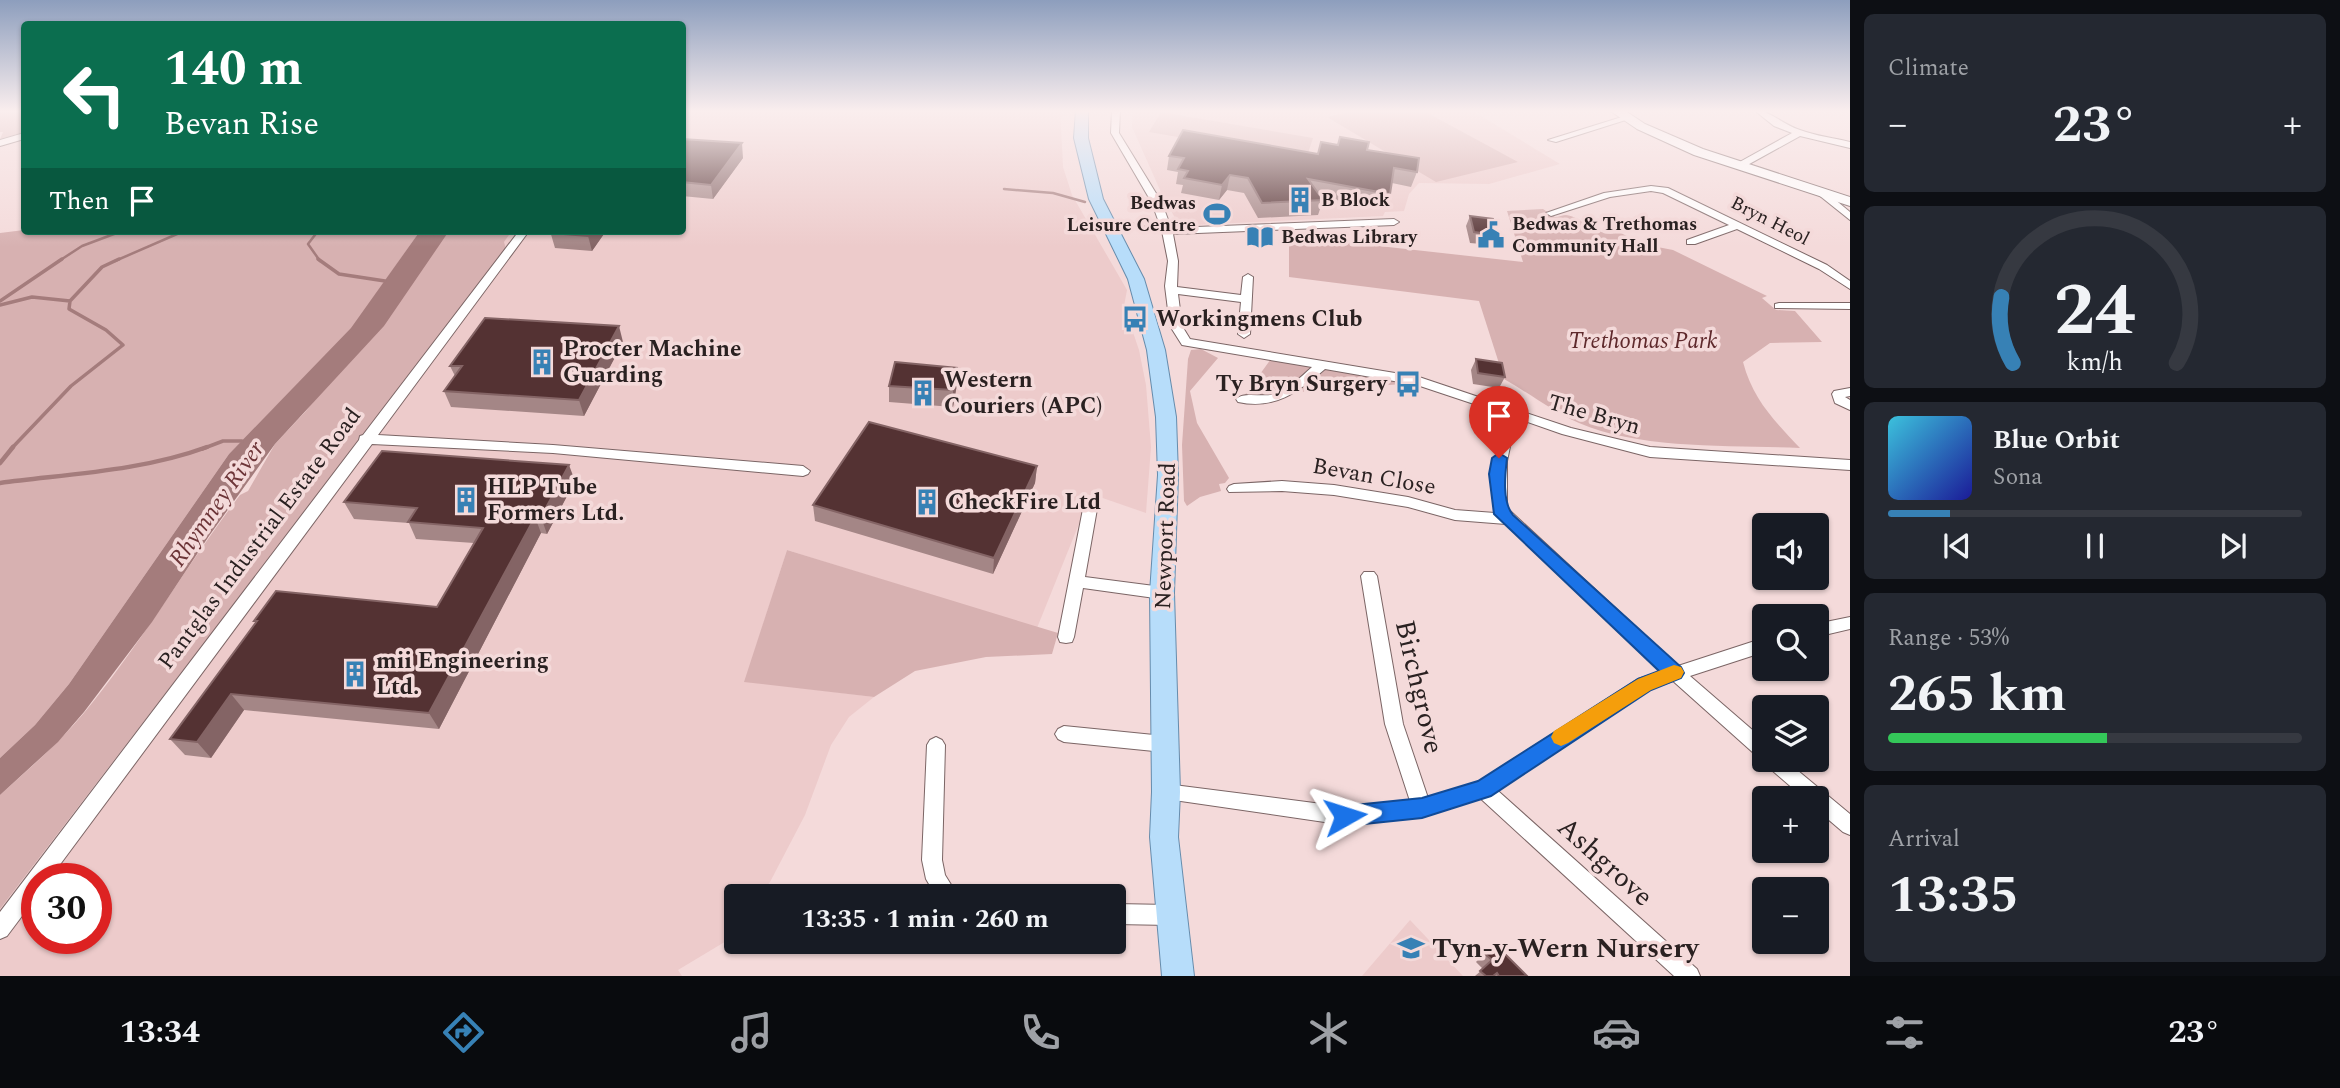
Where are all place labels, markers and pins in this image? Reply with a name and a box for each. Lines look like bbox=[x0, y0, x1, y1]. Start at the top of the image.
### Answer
building icon: B Block bbox=[1285, 185, 1315, 215]
place label: B Block bbox=[1321, 186, 1390, 215]
place label: Bedwas Leisure Centre bbox=[1067, 189, 1196, 240]
sports icon: Bedwas Leisure Centre bbox=[1202, 199, 1232, 229]
place label: Bedwas & Trethomas Community Hall bbox=[1512, 210, 1697, 261]
public building icon: Bedwas & Trethomas Community Hall bbox=[1476, 220, 1506, 250]
library icon: Bedwas Library bbox=[1245, 222, 1275, 252]
place label: Bedwas Library bbox=[1281, 223, 1418, 252]
place label: Workingmens Club bbox=[1156, 302, 1362, 337]
bus stop icon: Workingmens Club bbox=[1120, 304, 1150, 334]
place label: Procter Machine Guarding bbox=[563, 332, 741, 393]
building icon: Procter Machine Guarding bbox=[527, 347, 557, 377]
place label: Western Couriers (APC) bbox=[944, 363, 1102, 424]
place label: Ty Bryn Surgery bbox=[1215, 367, 1388, 402]
bus stop icon: Ty Bryn Surgery bbox=[1393, 369, 1423, 399]
building icon: Western Couriers (APC) bbox=[908, 378, 938, 408]
pin bbox=[1469, 386, 1529, 458]
place label: HLP Tube Formers Ltd. bbox=[487, 470, 624, 531]
building icon: HLP Tube Formers Ltd. bbox=[451, 485, 481, 515]
place label: CheckFire Ltd bbox=[948, 485, 1101, 520]
building icon: CheckFire Ltd bbox=[912, 487, 942, 517]
place label: mii Engineering Ltd. bbox=[376, 644, 549, 705]
building icon: mii Engineering Ltd. bbox=[340, 659, 370, 689]
place label: Tyn-y-Wern Nursery bbox=[1432, 927, 1700, 970]
school or university icon: Tyn-y-Wern Nursery bbox=[1396, 933, 1426, 963]

